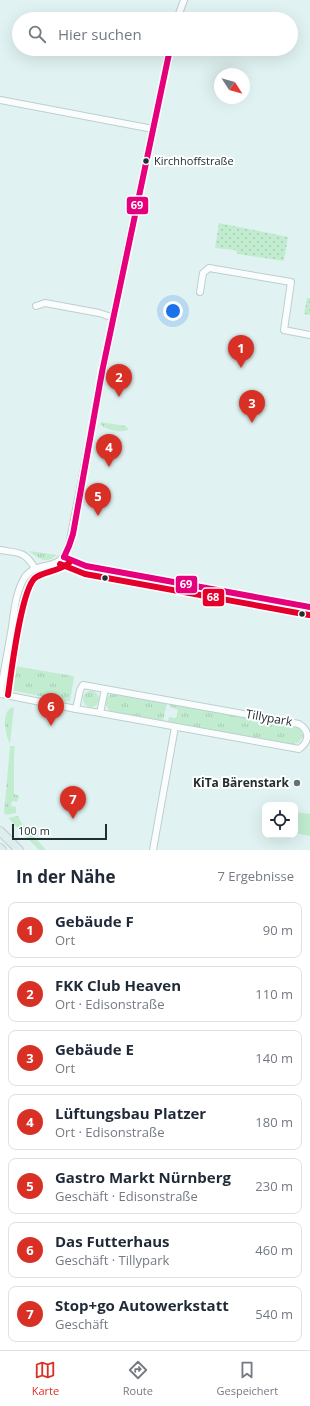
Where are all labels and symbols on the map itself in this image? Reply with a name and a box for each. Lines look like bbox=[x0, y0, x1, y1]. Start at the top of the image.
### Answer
north arrow bbox=[214, 68, 250, 104]
place label: Kirchhoffstraße bbox=[154, 153, 234, 168]
marker: Kirchhoffstraße bbox=[141, 156, 151, 166]
line badge: 69 bbox=[126, 196, 149, 215]
text: 69 bbox=[131, 197, 143, 212]
your location bbox=[163, 301, 183, 321]
pin: 1 bbox=[228, 335, 254, 368]
pin: 2 bbox=[106, 364, 132, 397]
pin: 3 bbox=[239, 390, 265, 423]
pin: 4 bbox=[96, 434, 122, 467]
pin: 5 bbox=[85, 483, 111, 516]
unlabelled marker bbox=[100, 573, 110, 583]
line badge: 69 bbox=[175, 575, 198, 594]
text: 69 bbox=[180, 576, 192, 591]
line badge: 68 bbox=[202, 588, 225, 607]
text: 68 bbox=[207, 589, 219, 604]
unlabelled marker bbox=[297, 609, 307, 619]
pin: 6 bbox=[38, 693, 64, 726]
street label: Tillypark bbox=[244, 705, 294, 730]
place label: KiTa Bärenstark bbox=[193, 774, 290, 791]
marker: KiTa Bärenstark bbox=[292, 778, 302, 788]
pin: 7 bbox=[60, 786, 86, 819]
scale bar bbox=[12, 822, 107, 841]

